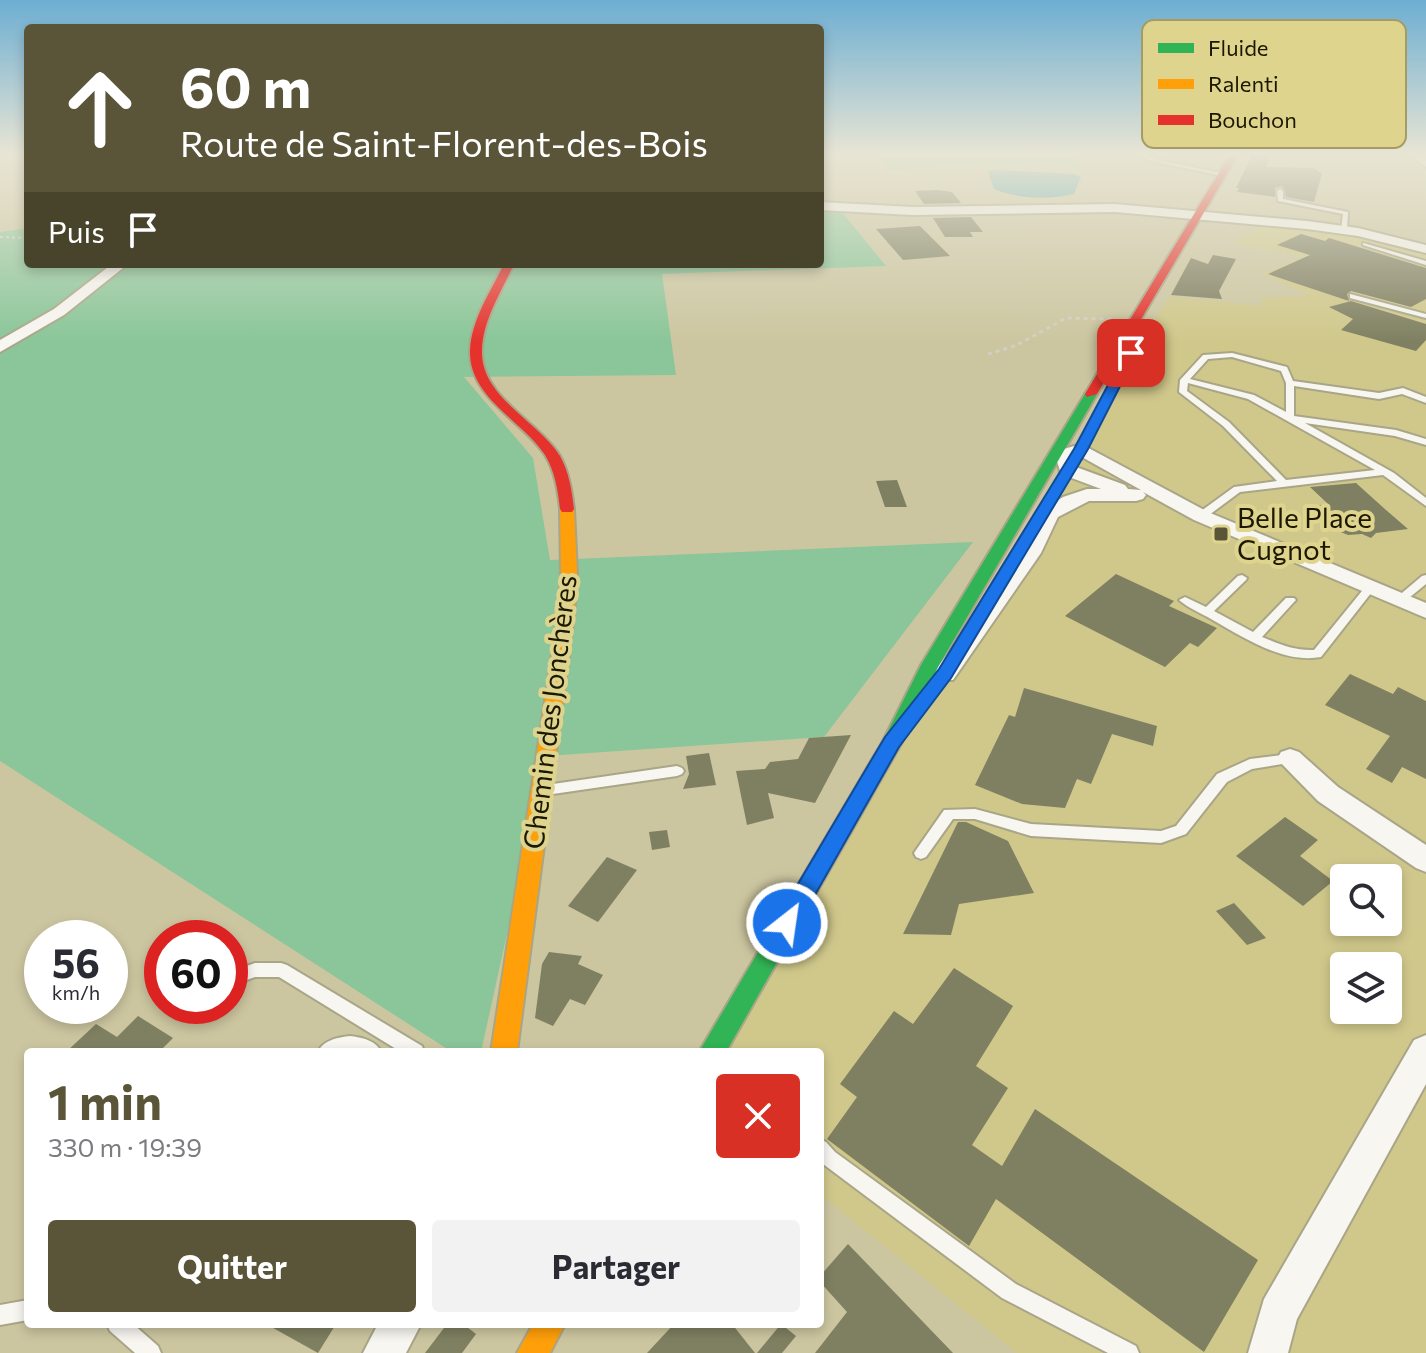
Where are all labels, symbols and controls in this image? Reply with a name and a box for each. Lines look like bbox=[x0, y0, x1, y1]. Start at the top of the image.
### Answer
legend bbox=[1142, 20, 1406, 148]
text: Fluide bbox=[1208, 34, 1268, 61]
text: 60 m bbox=[180, 51, 311, 120]
icon: ahead bbox=[48, 56, 152, 160]
text: Ralenti bbox=[1208, 70, 1279, 97]
text: Bouchon bbox=[1208, 106, 1297, 133]
text: Route de Saint-Florent-des-Bois bbox=[180, 120, 708, 164]
icon: arrive bbox=[121, 208, 165, 252]
text: Puis bbox=[48, 212, 105, 249]
pin bbox=[1097, 319, 1165, 387]
icon: arrive bbox=[1109, 331, 1153, 375]
place label: Belle Place Cugnot bbox=[1237, 500, 1372, 566]
marker: Belle Place Cugnot bbox=[1212, 525, 1230, 543]
street label: Chemin des Jonchères bbox=[515, 573, 583, 851]
map controls bbox=[1330, 864, 1402, 1024]
button: search bbox=[1330, 864, 1402, 936]
position arrow bbox=[745, 881, 829, 965]
speed limit sign: 60 bbox=[144, 920, 248, 1024]
text: 56 bbox=[52, 937, 100, 986]
button: layers bbox=[1330, 952, 1402, 1024]
text: km/h bbox=[52, 980, 100, 1004]
text: 1 min bbox=[48, 1071, 162, 1130]
button: close bbox=[716, 1074, 800, 1158]
text: 330 m · 19:39 bbox=[48, 1131, 202, 1162]
button: Quitter bbox=[48, 1220, 416, 1312]
button: Partager bbox=[432, 1220, 800, 1312]

